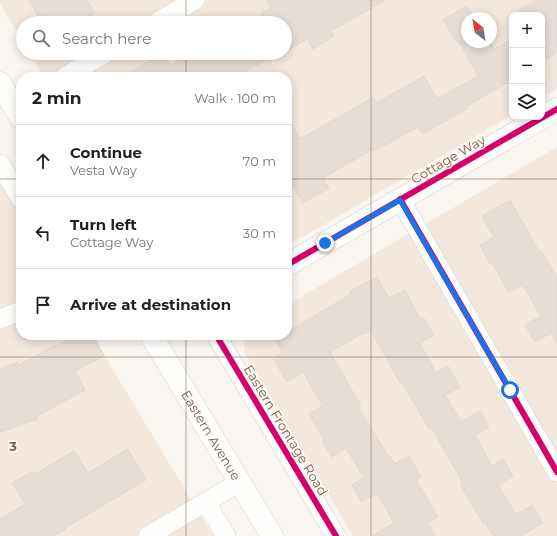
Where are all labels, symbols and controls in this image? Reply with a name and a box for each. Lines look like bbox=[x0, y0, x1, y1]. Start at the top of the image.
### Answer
north arrow bbox=[461, 12, 497, 48]
map controls bbox=[509, 12, 545, 120]
button: + bbox=[509, 12, 545, 48]
search box bbox=[16, 16, 292, 60]
icon: search bbox=[30, 27, 52, 49]
text: Search here bbox=[62, 29, 151, 48]
button: − bbox=[509, 48, 545, 84]
button: layers bbox=[509, 84, 545, 120]
text: 2 min bbox=[32, 88, 82, 108]
text: Walk · 100 m bbox=[194, 90, 276, 106]
street label: Cottage Way bbox=[408, 131, 489, 187]
text: Continue bbox=[70, 143, 142, 162]
icon: ahead bbox=[32, 150, 54, 172]
text: 70 m bbox=[243, 153, 276, 169]
text: Vesta Way bbox=[70, 162, 137, 178]
text: Turn left bbox=[70, 215, 137, 234]
icon: left bbox=[32, 222, 54, 244]
text: 30 m bbox=[243, 225, 276, 241]
text: Cottage Way bbox=[70, 234, 153, 250]
route end bbox=[316, 234, 334, 252]
icon: arrive bbox=[32, 294, 54, 316]
text: Arrive at destination bbox=[70, 295, 231, 314]
street label: Eastern Frontage Road bbox=[241, 362, 331, 498]
route start bbox=[501, 381, 519, 399]
street label: Eastern Avenue bbox=[178, 387, 245, 483]
text: 3 bbox=[8, 438, 17, 454]

